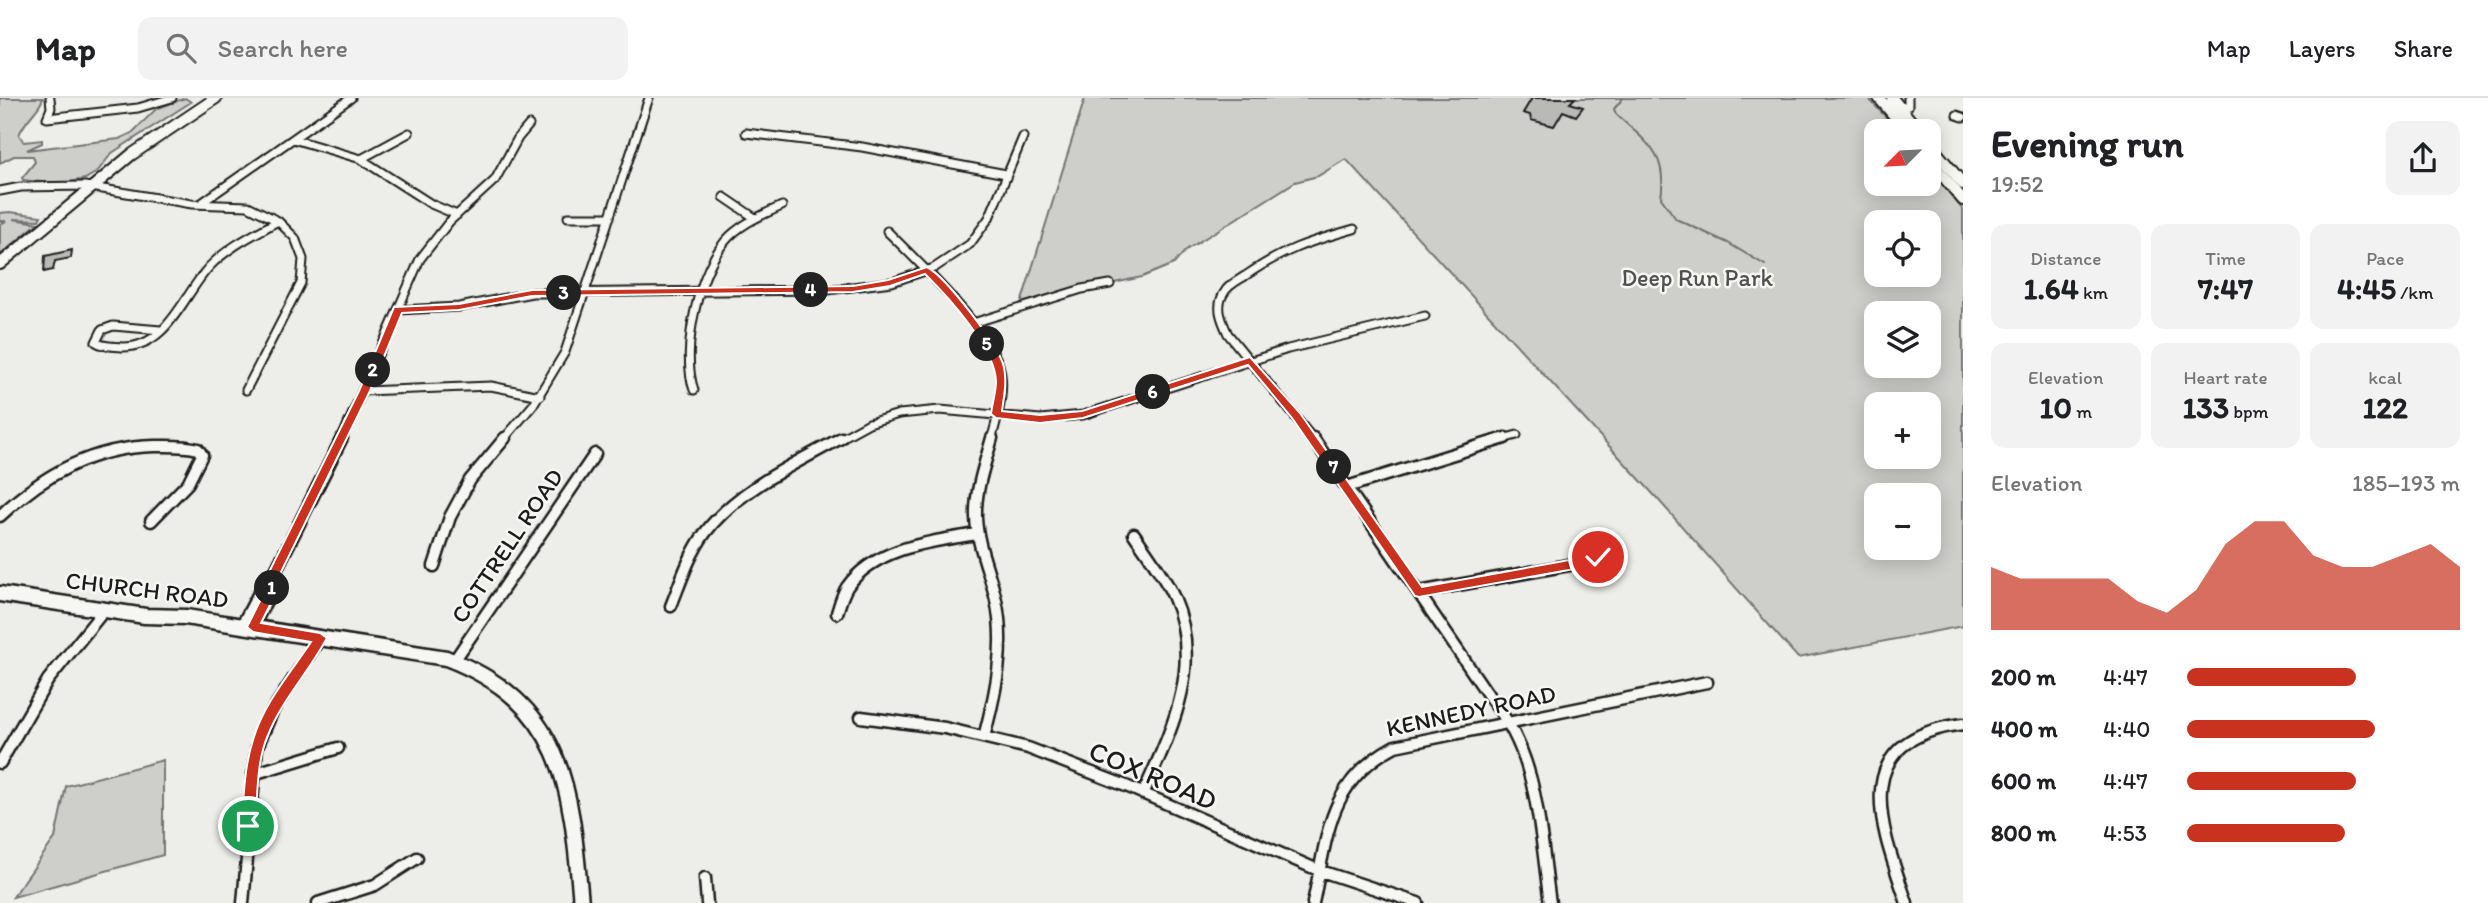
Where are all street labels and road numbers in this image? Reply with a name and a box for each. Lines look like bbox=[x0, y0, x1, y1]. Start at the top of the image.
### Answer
street label: COTTRELL ROAD bbox=[444, 463, 569, 628]
street label: CHURCH ROAD bbox=[64, 565, 230, 614]
street label: KENNEDY ROAD bbox=[1383, 678, 1558, 743]
street label: COX ROAD bbox=[1084, 733, 1222, 817]

